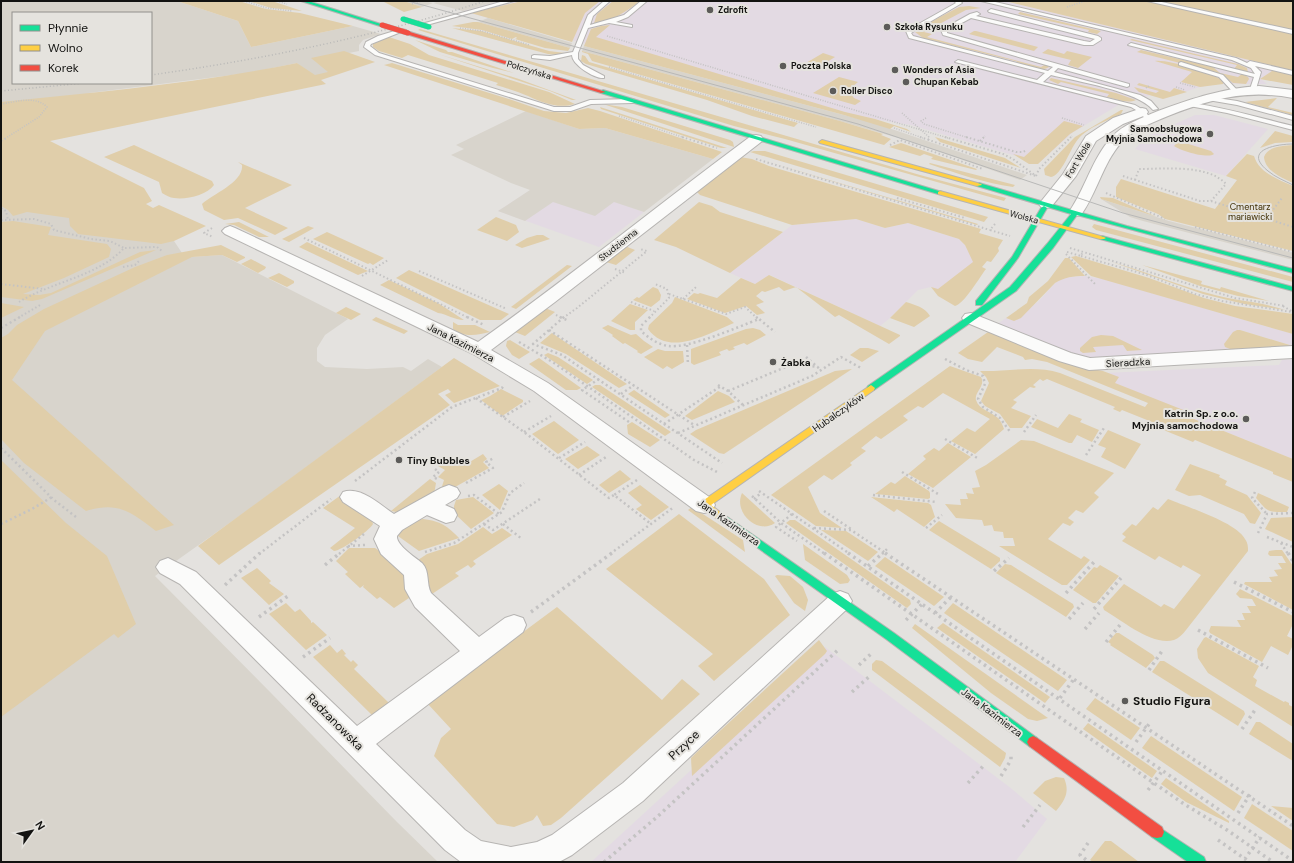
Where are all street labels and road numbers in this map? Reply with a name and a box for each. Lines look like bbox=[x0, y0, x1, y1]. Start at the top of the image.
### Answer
street label: Połczyńska bbox=[505, 58, 553, 82]
street label: Fort Wola bbox=[1063, 140, 1093, 180]
street label: Wolska bbox=[1008, 207, 1040, 227]
street label: Studzienna bbox=[596, 226, 640, 264]
street label: Jana Kazimierza bbox=[425, 320, 496, 365]
street label: Sieradzka bbox=[1106, 355, 1150, 370]
street label: Hubalczyków bbox=[810, 390, 867, 435]
street label: Jana Kazimierza bbox=[695, 496, 762, 549]
street label: Jana Kazimierza bbox=[959, 685, 1025, 740]
street label: Radzanowska bbox=[303, 690, 367, 754]
street label: Przyce bbox=[665, 727, 703, 763]

